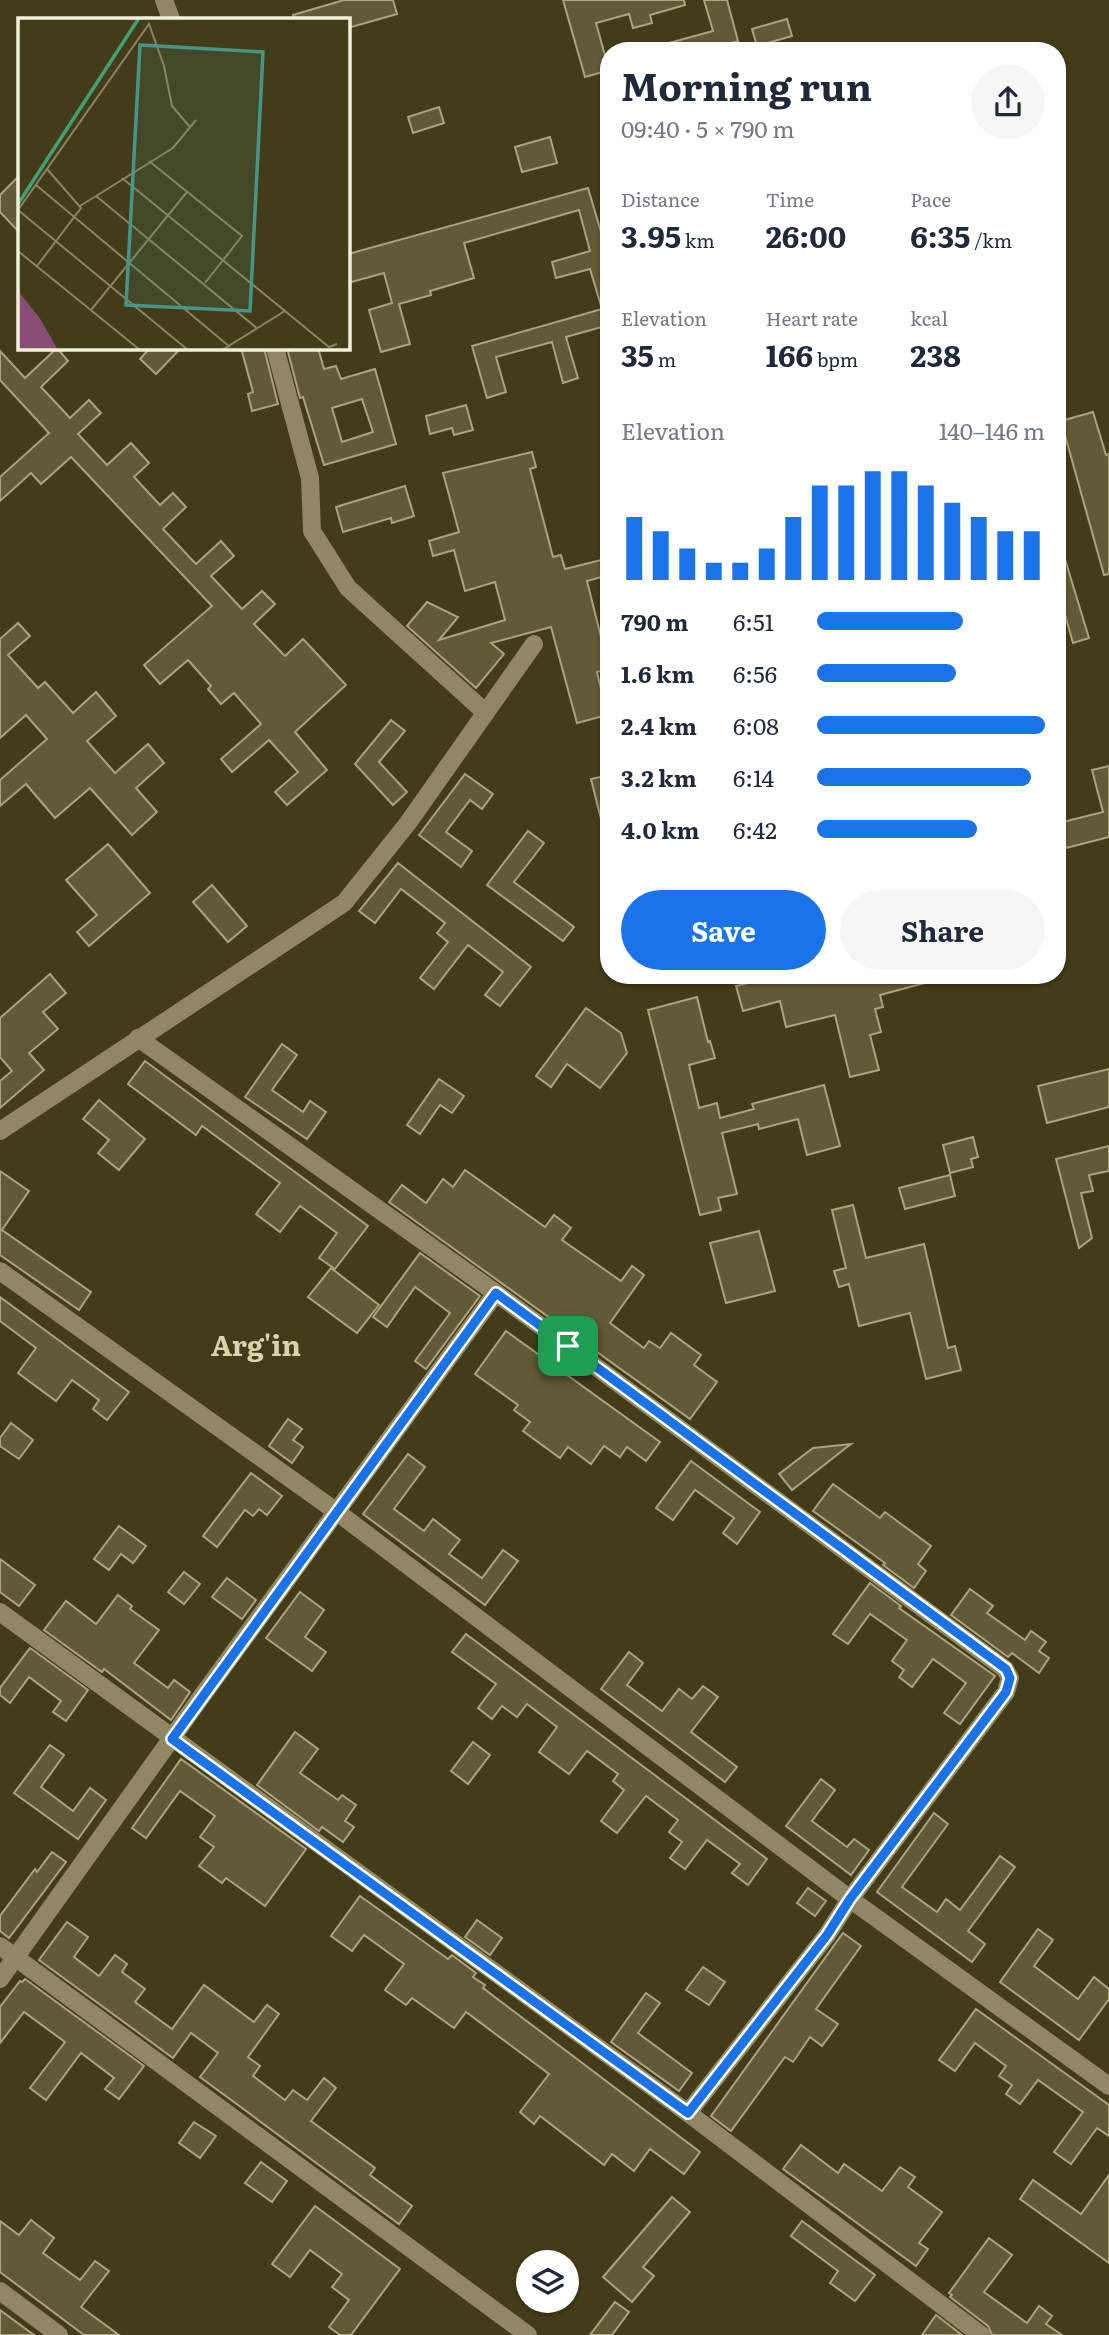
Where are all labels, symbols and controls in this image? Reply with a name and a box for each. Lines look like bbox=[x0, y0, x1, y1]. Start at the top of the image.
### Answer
inset map bbox=[18, 18, 350, 350]
text: Morning run bbox=[621, 56, 872, 113]
button: share bbox=[971, 65, 1045, 139]
text: 09:40 · 5 × 790 m bbox=[621, 111, 795, 145]
text: Distance bbox=[621, 185, 700, 213]
text: Time bbox=[766, 185, 814, 213]
text: Pace bbox=[910, 185, 951, 213]
text: 3.95 bbox=[621, 213, 681, 257]
text: 26:00 bbox=[766, 213, 846, 257]
text: 6:35 bbox=[910, 213, 970, 257]
text: km bbox=[681, 226, 715, 254]
text: /km bbox=[970, 226, 1012, 254]
text: Elevation bbox=[621, 304, 707, 332]
text: Heart rate bbox=[766, 304, 858, 332]
text: kcal bbox=[910, 304, 948, 332]
text: 35 bbox=[621, 332, 654, 376]
text: 166 bbox=[766, 332, 813, 376]
text: 238 bbox=[910, 332, 961, 376]
text: m bbox=[654, 345, 676, 373]
text: bpm bbox=[813, 345, 858, 373]
text: Elevation bbox=[621, 413, 725, 447]
text: 140–146 m bbox=[939, 413, 1045, 447]
text: 790 m bbox=[621, 604, 688, 638]
text: 6:51 bbox=[733, 604, 774, 638]
text: 1.6 km bbox=[621, 656, 694, 690]
text: 6:56 bbox=[733, 656, 777, 690]
text: 2.4 km bbox=[621, 708, 697, 742]
text: 6:08 bbox=[733, 708, 779, 742]
text: 3.2 km bbox=[621, 760, 697, 794]
text: 6:14 bbox=[733, 760, 774, 794]
text: 4.0 km bbox=[621, 812, 700, 846]
text: 6:42 bbox=[733, 812, 777, 846]
button: Save bbox=[621, 890, 826, 970]
button: Share bbox=[840, 890, 1045, 970]
pin bbox=[538, 1316, 598, 1376]
district label: Arg'in bbox=[211, 1323, 301, 1365]
icon: arrive bbox=[549, 1327, 587, 1365]
map controls bbox=[516, 2250, 579, 2313]
button: layers bbox=[516, 2250, 579, 2313]

